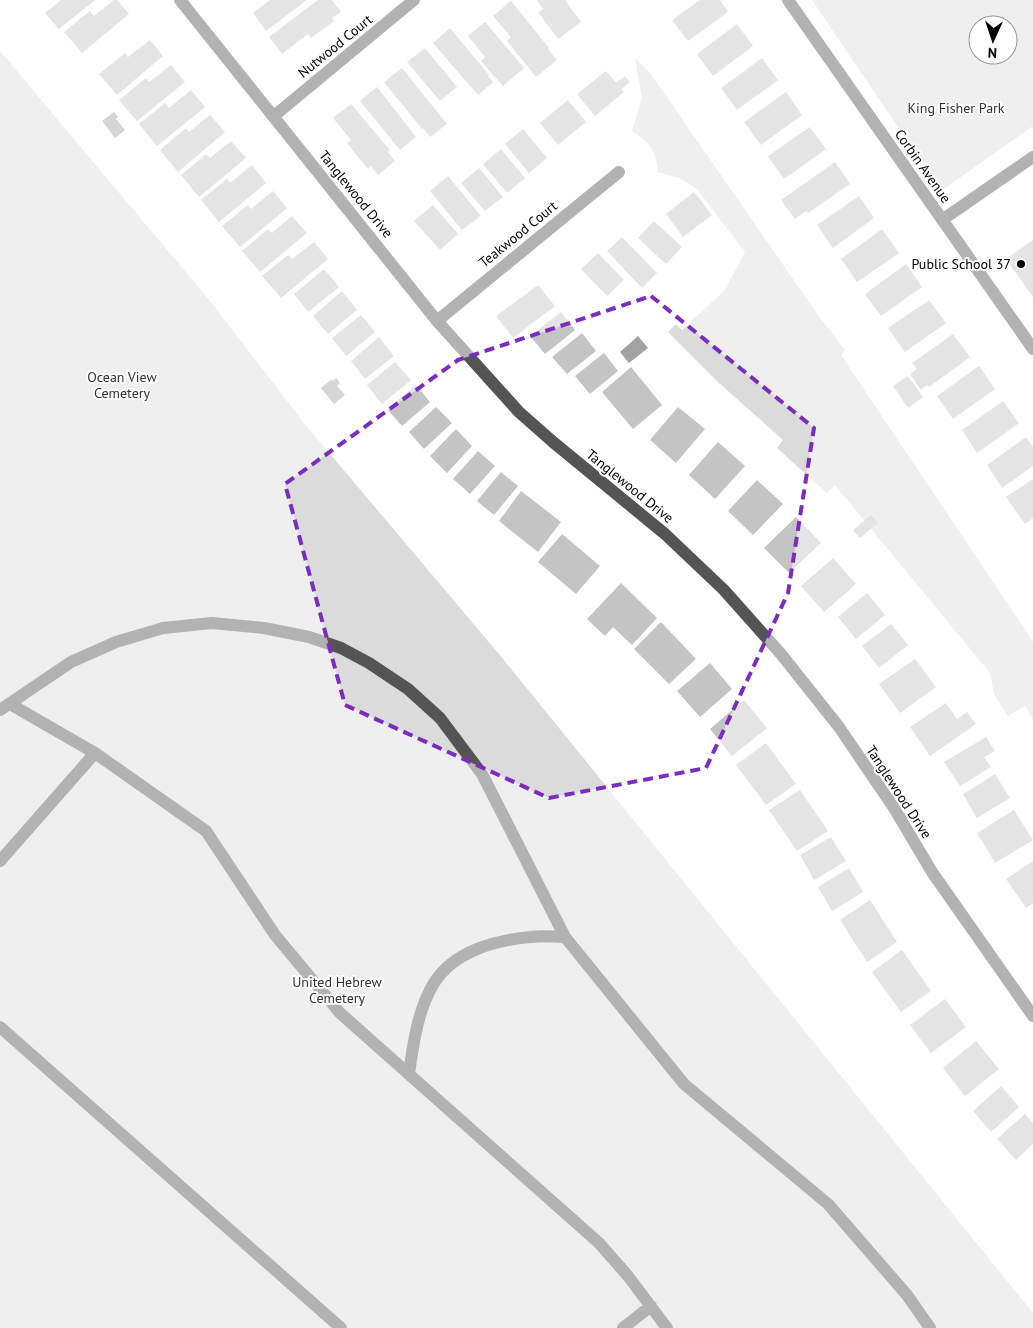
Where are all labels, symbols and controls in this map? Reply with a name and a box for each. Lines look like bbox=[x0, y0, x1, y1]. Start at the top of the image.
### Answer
street label: Nutwood Court bbox=[294, 10, 376, 82]
north arrow bbox=[968, 15, 1018, 65]
text: N bbox=[987, 44, 997, 62]
park label: King Fisher Park bbox=[907, 99, 1005, 117]
street label: Corbin Avenue bbox=[891, 126, 955, 206]
street label: Tanglewood Drive bbox=[315, 147, 397, 241]
street label: Teakwood Court bbox=[475, 197, 561, 271]
place label: Public School 37 bbox=[912, 255, 1011, 273]
marker: Public School 37 bbox=[1015, 258, 1027, 270]
park label: Ocean View Cemetery bbox=[87, 368, 157, 402]
street label: Tanglewood Drive bbox=[583, 445, 677, 527]
street label: Tanglewood Drive bbox=[862, 742, 936, 842]
park label: United Hebrew Cemetery bbox=[292, 973, 383, 1007]

